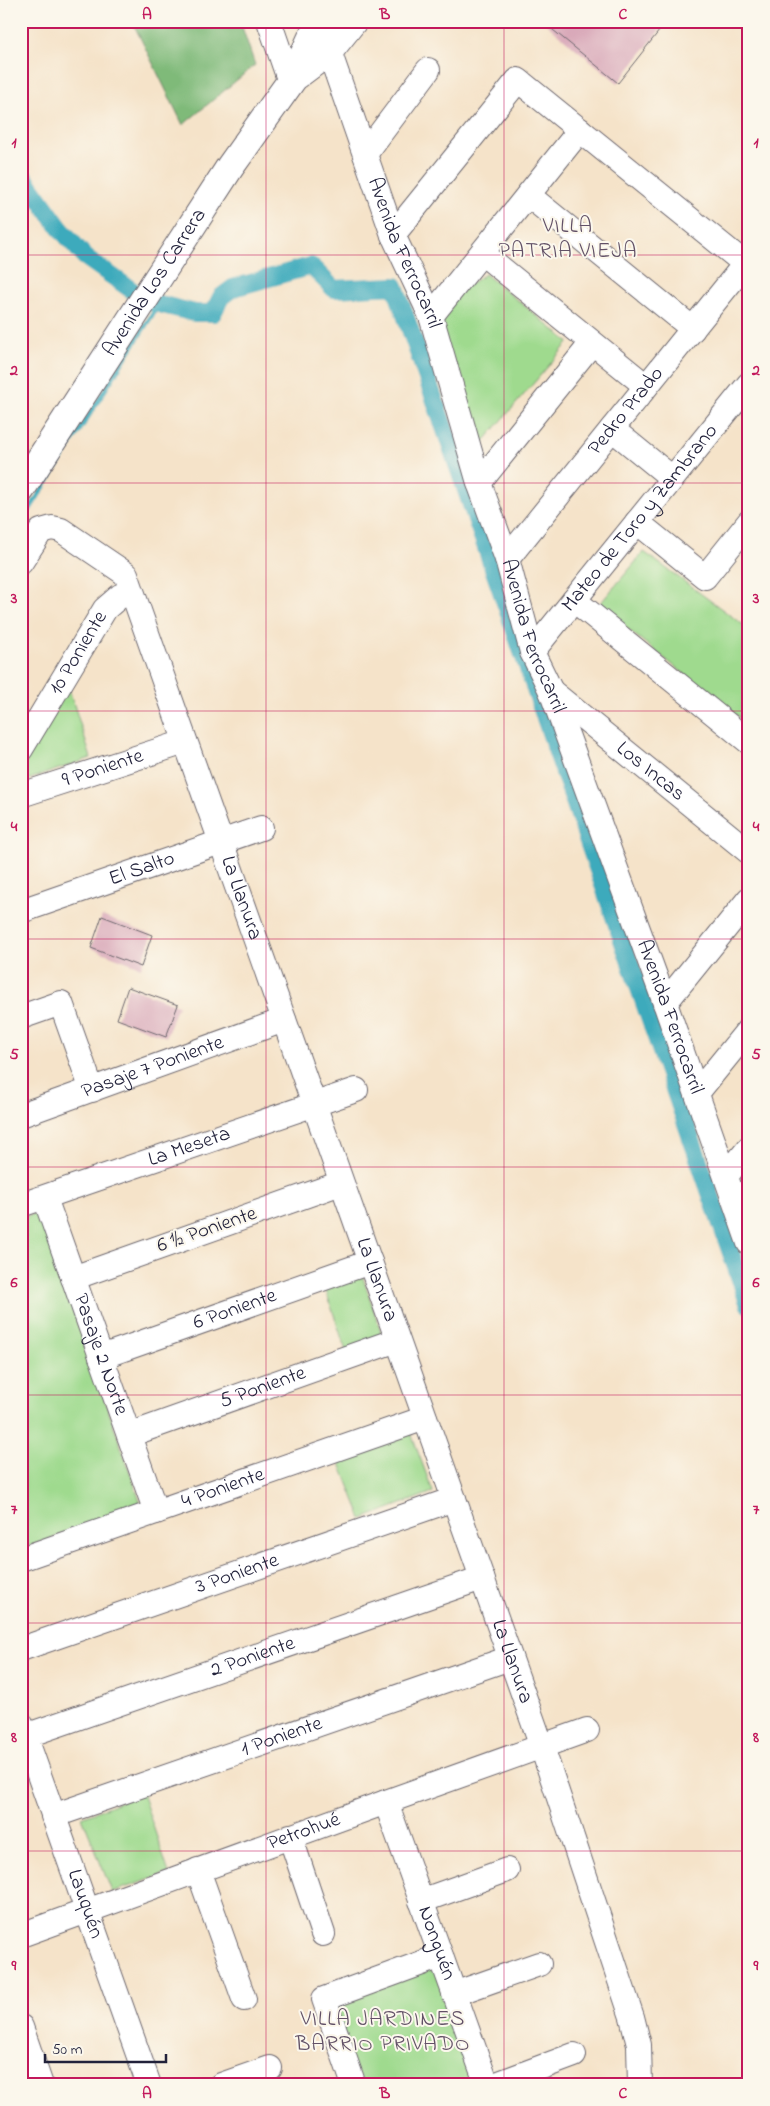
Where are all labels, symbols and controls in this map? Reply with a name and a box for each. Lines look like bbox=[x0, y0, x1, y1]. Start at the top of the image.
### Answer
text: A bbox=[142, 3, 152, 27]
text: B bbox=[379, 3, 391, 27]
text: C bbox=[619, 3, 628, 27]
text: 1 bbox=[11, 131, 17, 155]
text: 1 bbox=[753, 131, 759, 155]
street label: Avenida Ferrocarril bbox=[359, 173, 449, 332]
street label: Avenida Los Carrera bbox=[96, 203, 214, 363]
district label: VILLA PATRIA VIEJA bbox=[498, 211, 638, 268]
text: 2 bbox=[9, 359, 18, 383]
text: 2 bbox=[751, 359, 760, 383]
street label: Pedro Prado bbox=[581, 360, 671, 462]
street label: Mateo de Toro y Zambrano bbox=[555, 418, 726, 619]
street label: Avenida Ferrocarril bbox=[493, 556, 573, 717]
text: 3 bbox=[10, 587, 18, 611]
text: 3 bbox=[752, 587, 760, 611]
street label: 10 Poniente bbox=[42, 605, 116, 701]
street label: Los Incas bbox=[609, 734, 691, 809]
street label: 9 Poniente bbox=[58, 741, 148, 796]
text: 4 bbox=[10, 815, 18, 839]
text: 4 bbox=[752, 815, 760, 839]
street label: El Salto bbox=[105, 844, 179, 894]
street label: La Llanura bbox=[212, 852, 270, 944]
street label: Avenida Ferrocarril bbox=[628, 936, 711, 1098]
street label: Pasaje 7 Poniente bbox=[77, 1028, 229, 1107]
text: 5 bbox=[9, 1043, 19, 1067]
text: 5 bbox=[751, 1043, 761, 1067]
street label: La Meseta bbox=[144, 1119, 234, 1175]
street label: 6 ½ Poniente bbox=[153, 1199, 262, 1261]
street label: La Llanura bbox=[348, 1234, 405, 1326]
text: 6 bbox=[9, 1271, 18, 1295]
text: 6 bbox=[751, 1271, 760, 1295]
street label: 6 Poniente bbox=[189, 1281, 281, 1338]
street label: Pasaje 2 Norte bbox=[65, 1290, 136, 1420]
street label: 5 Poniente bbox=[216, 1358, 311, 1417]
street label: 4 Poniente bbox=[177, 1460, 269, 1517]
text: 7 bbox=[11, 1498, 18, 1522]
text: 7 bbox=[753, 1498, 760, 1522]
street label: 3 Poniente bbox=[192, 1546, 284, 1602]
street label: La Llanura bbox=[483, 1616, 540, 1708]
street label: 2 Poniente bbox=[206, 1629, 300, 1686]
street label: 1 Poniente bbox=[237, 1709, 327, 1765]
text: 8 bbox=[10, 1726, 17, 1750]
text: 8 bbox=[752, 1726, 759, 1750]
street label: Petrohué bbox=[263, 1805, 345, 1859]
street label: Lauquén bbox=[59, 1865, 111, 1943]
street label: Nonguén bbox=[409, 1902, 463, 1984]
text: 9 bbox=[11, 1954, 17, 1978]
text: 9 bbox=[753, 1954, 759, 1978]
district label: VILLA JARDINES BARRIO PRIVADO bbox=[294, 2004, 471, 2061]
scale bar bbox=[45, 2031, 166, 2063]
text: 50 m bbox=[52, 2039, 83, 2061]
text: A bbox=[142, 2082, 152, 2106]
text: B bbox=[379, 2082, 391, 2106]
text: C bbox=[619, 2082, 628, 2106]

